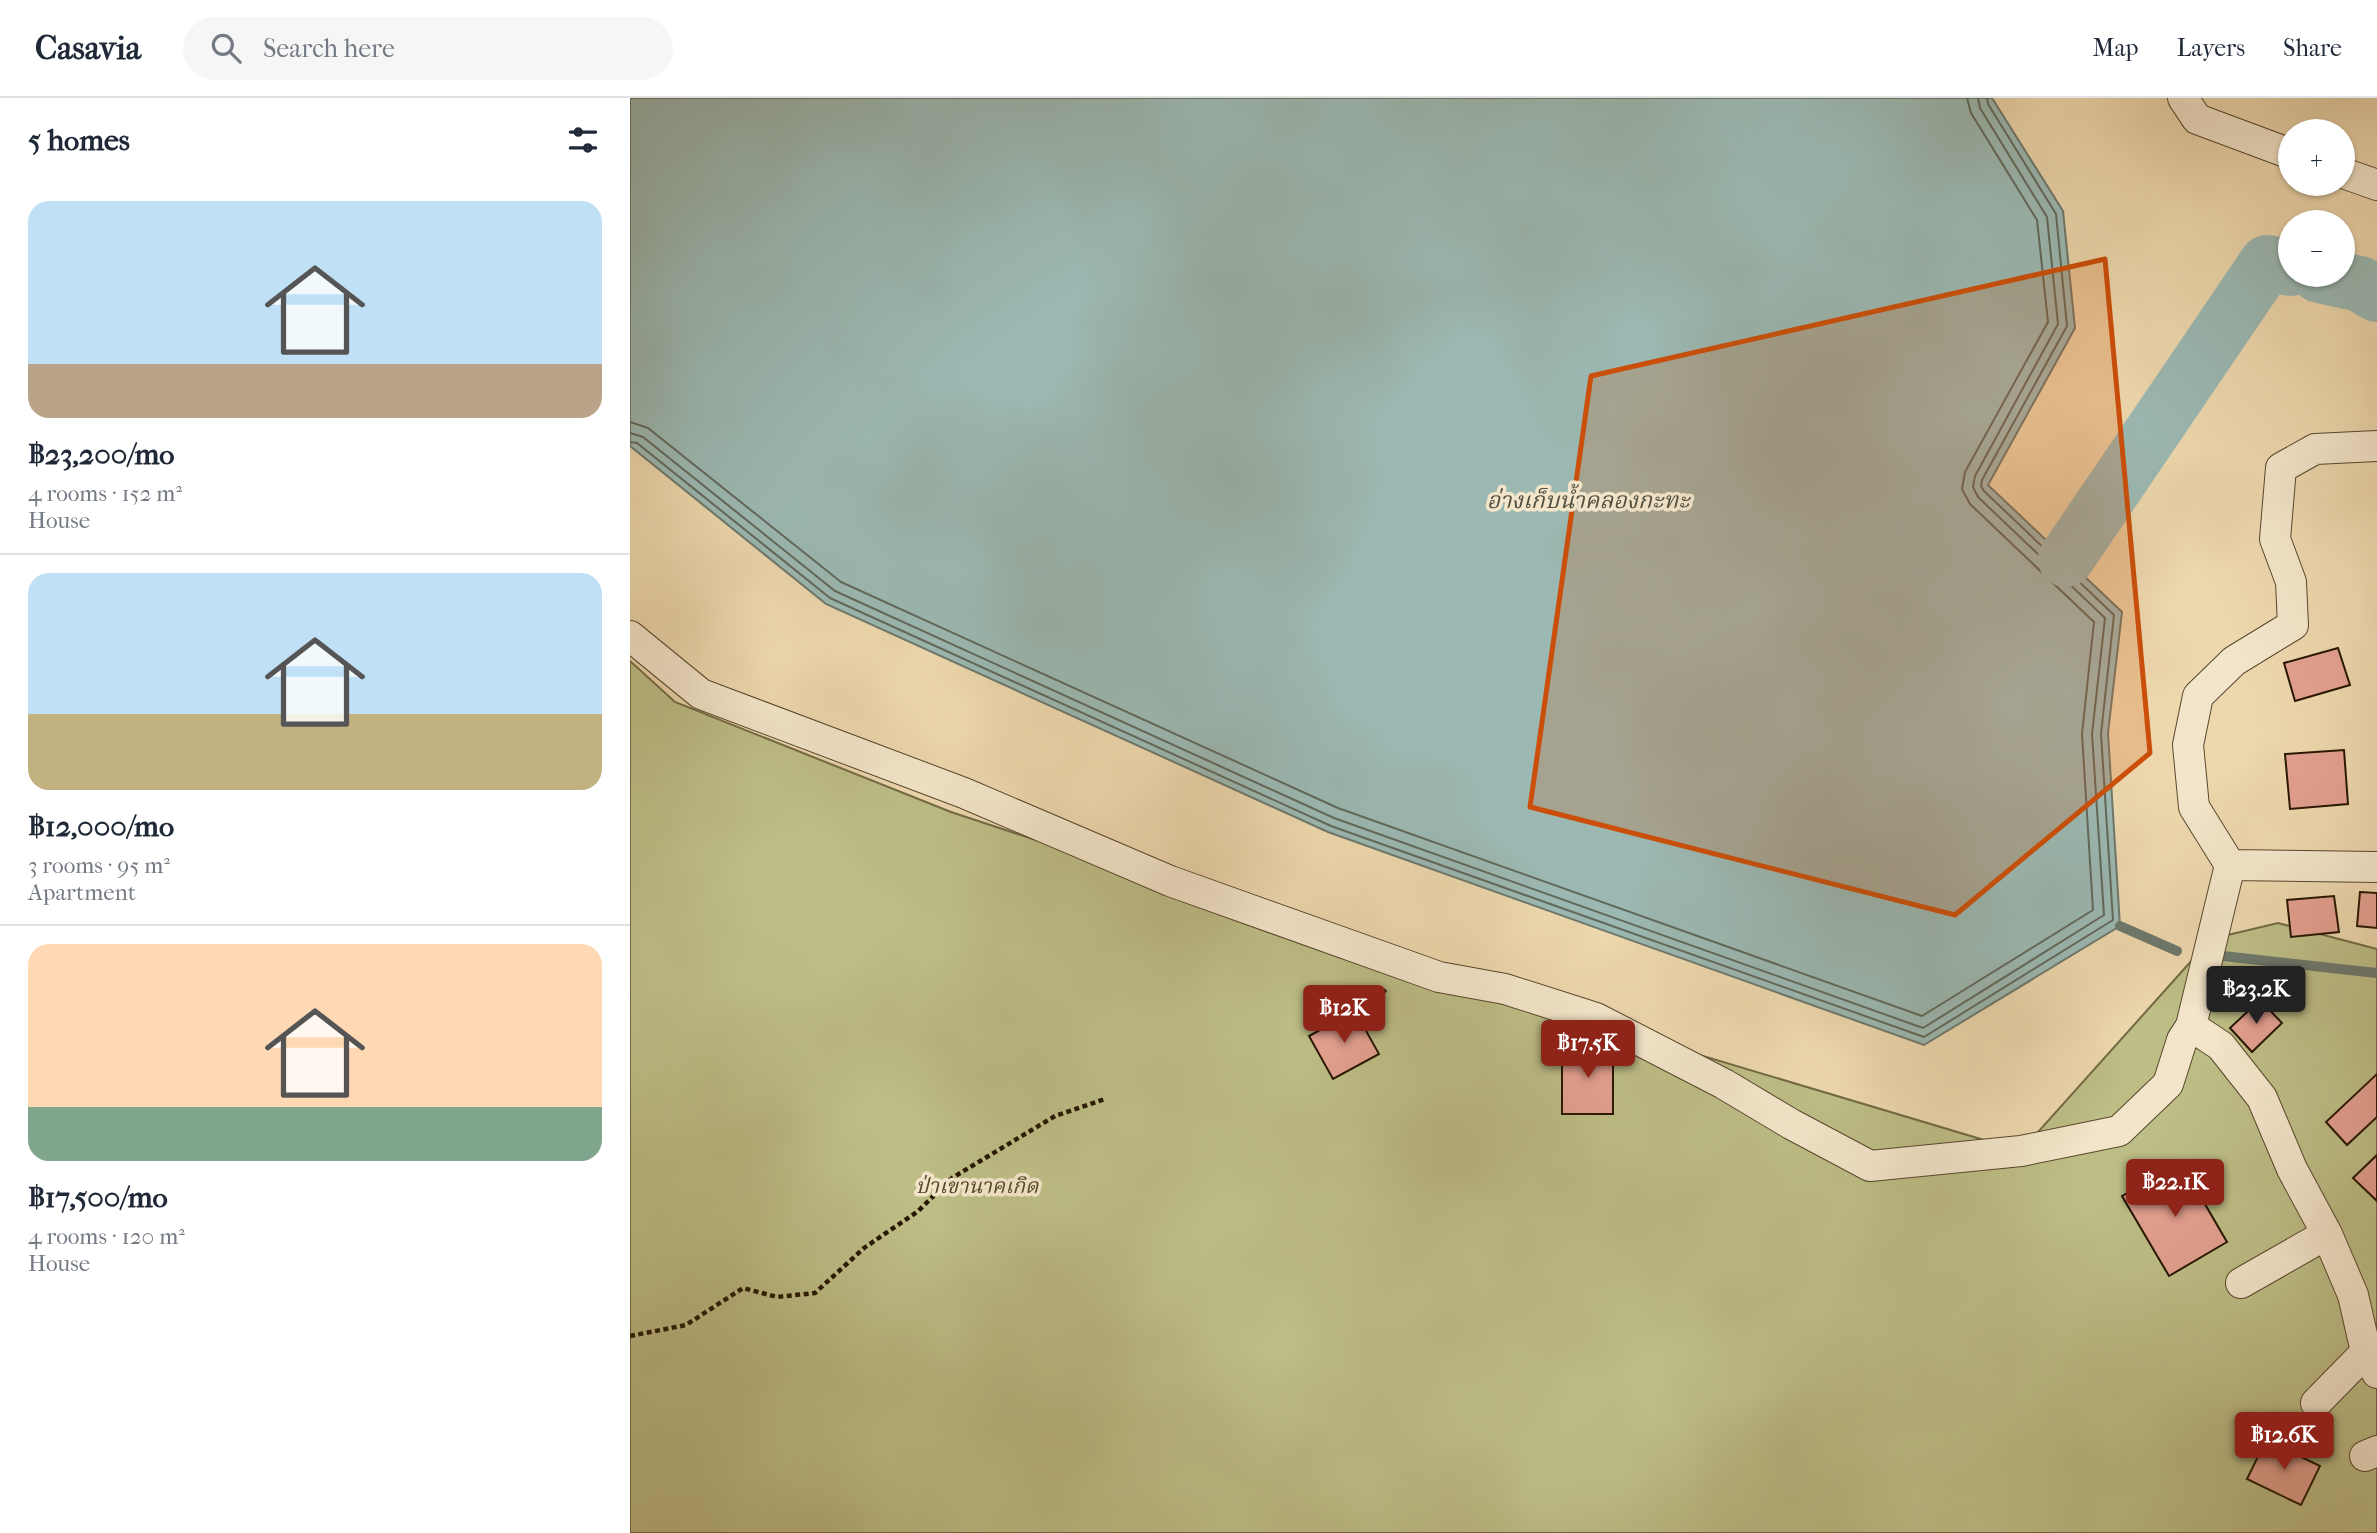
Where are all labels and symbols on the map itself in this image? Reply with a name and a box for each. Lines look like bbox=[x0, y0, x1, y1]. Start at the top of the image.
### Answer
water label: อ่างเก็บน้ำคลองกะทะ bbox=[1487, 483, 1691, 514]
pin: ฿23.2K bbox=[2199, 967, 2313, 1026]
pin: ฿12K bbox=[1303, 986, 1385, 1045]
pin: ฿17.5K bbox=[1531, 1020, 1645, 1080]
pin: ฿22.1K bbox=[2118, 1160, 2232, 1219]
park label: ป่าเขานาคเกิด bbox=[915, 1174, 1039, 1198]
pin: ฿12.6K bbox=[2227, 1412, 2341, 1472]

